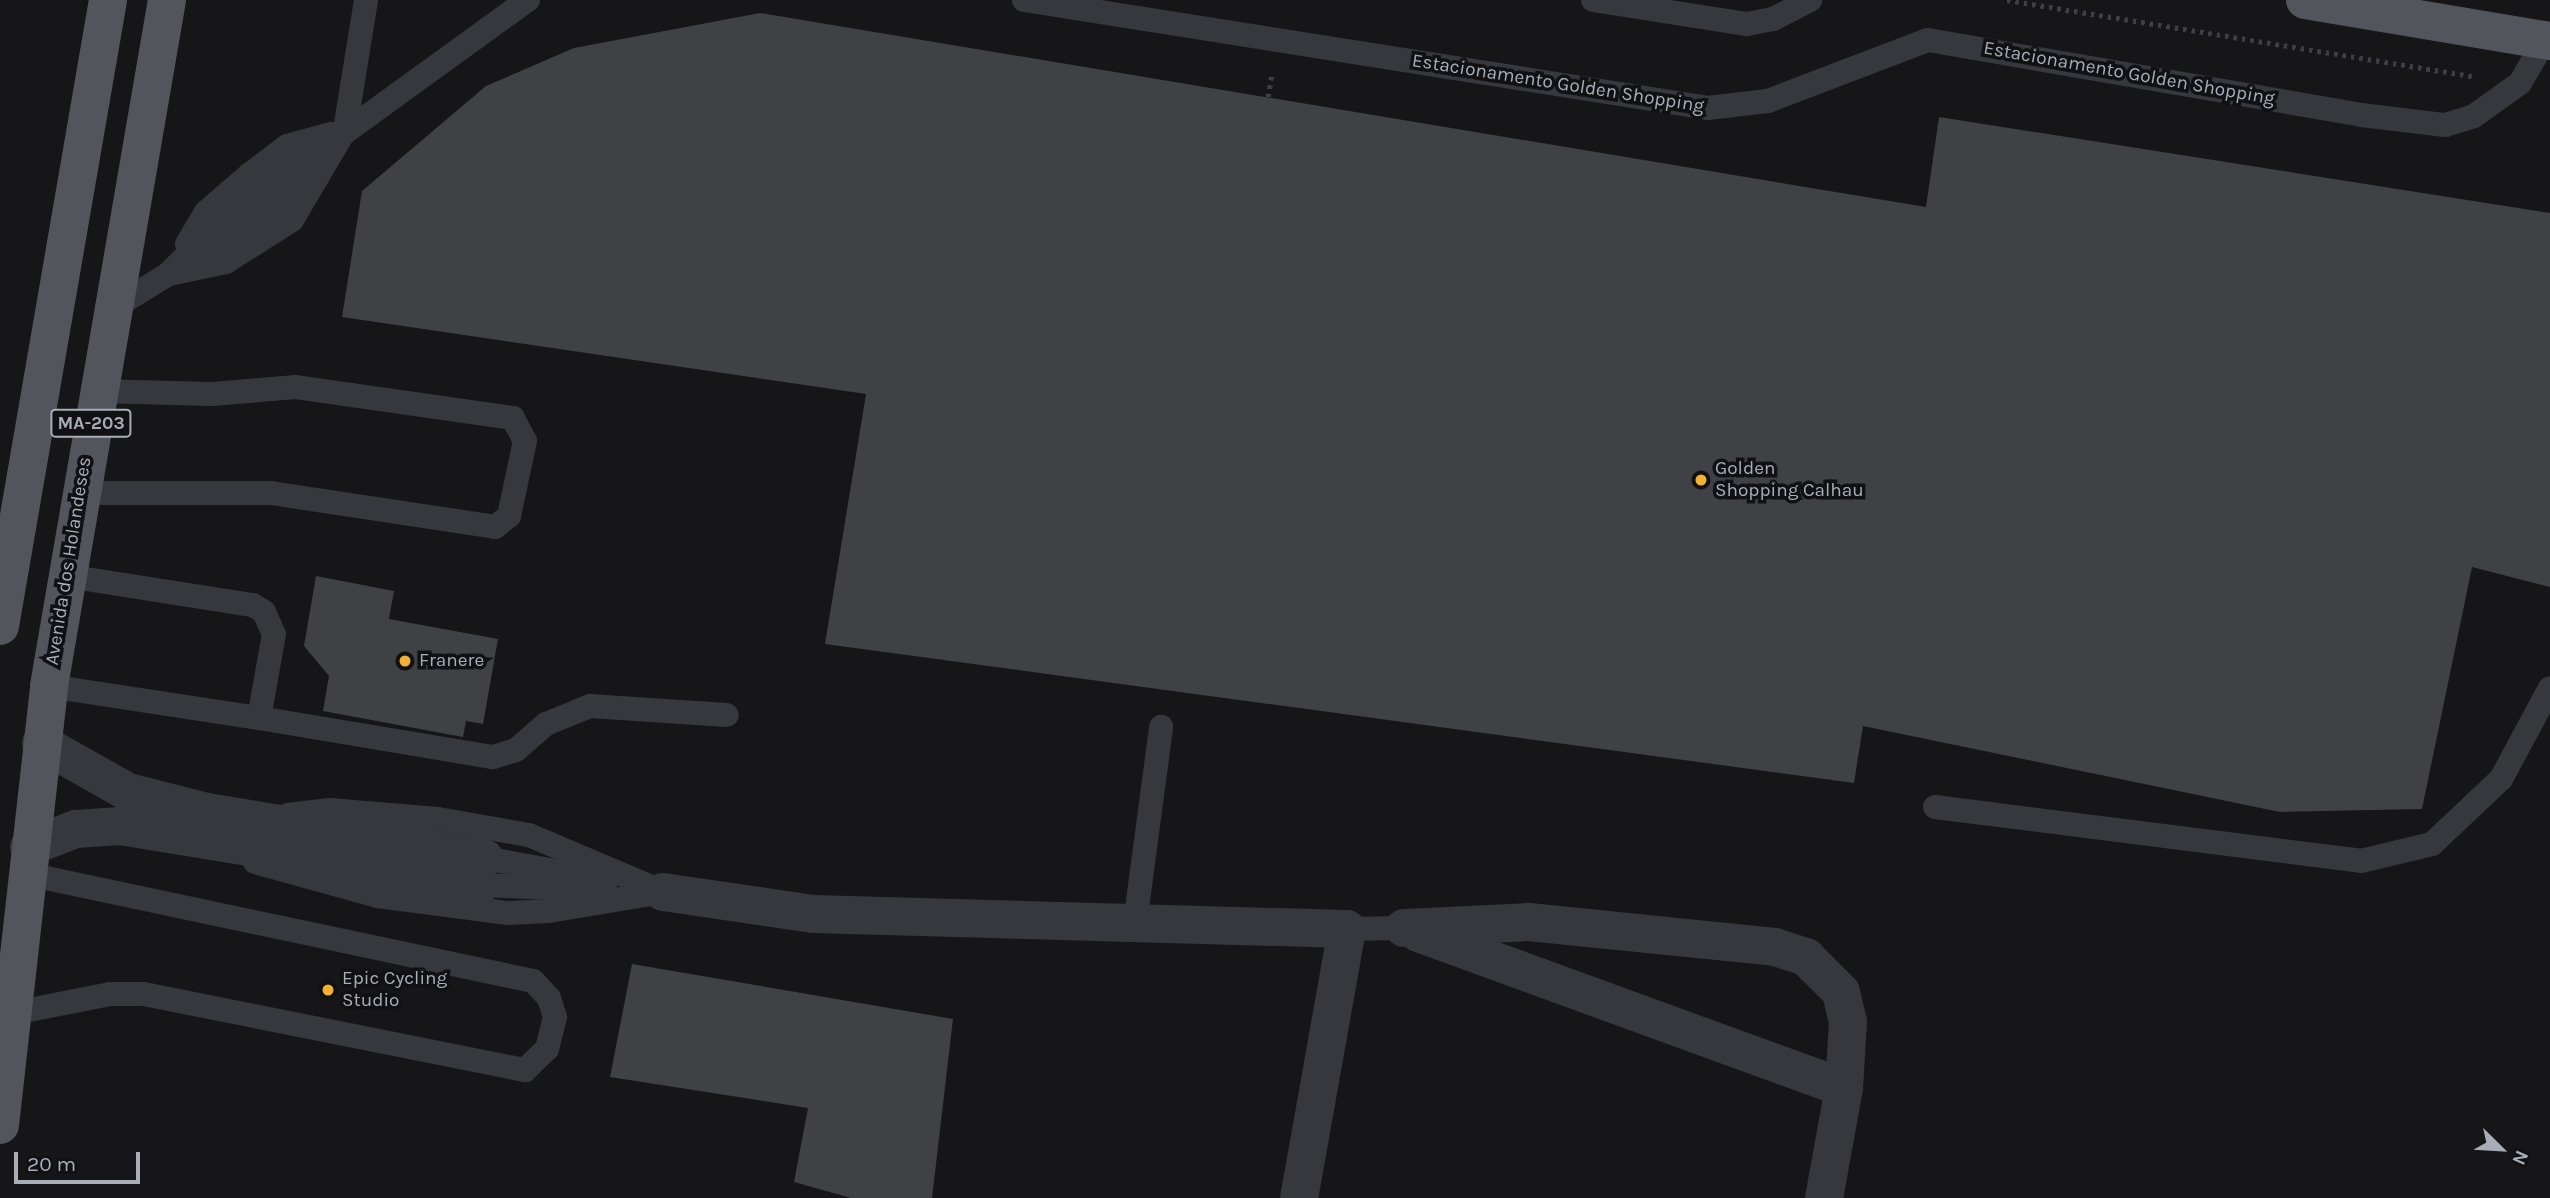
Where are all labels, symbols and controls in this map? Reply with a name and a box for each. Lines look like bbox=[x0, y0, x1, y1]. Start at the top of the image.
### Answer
street label: Estacionamento Golden Shopping bbox=[1982, 37, 2276, 111]
street label: Estacionamento Golden Shopping bbox=[1410, 50, 1706, 118]
road number: MA-203 bbox=[49, 408, 133, 438]
street label: Avenida dos Holandeses bbox=[41, 455, 97, 667]
place label: Golden Shopping Calhau bbox=[1715, 458, 1864, 502]
marker: Golden Shopping Calhau bbox=[1693, 472, 1709, 488]
place label: Franere bbox=[419, 650, 484, 672]
marker: Franere bbox=[397, 653, 413, 669]
place label: Epic Cycling Studio bbox=[342, 968, 447, 1012]
marker: Epic Cycling Studio bbox=[320, 982, 336, 998]
north arrow bbox=[2466, 1114, 2536, 1184]
scale bar bbox=[18, 1138, 144, 1182]
text: N bbox=[2507, 1147, 2533, 1168]
text: 20 m bbox=[27, 1152, 76, 1176]

